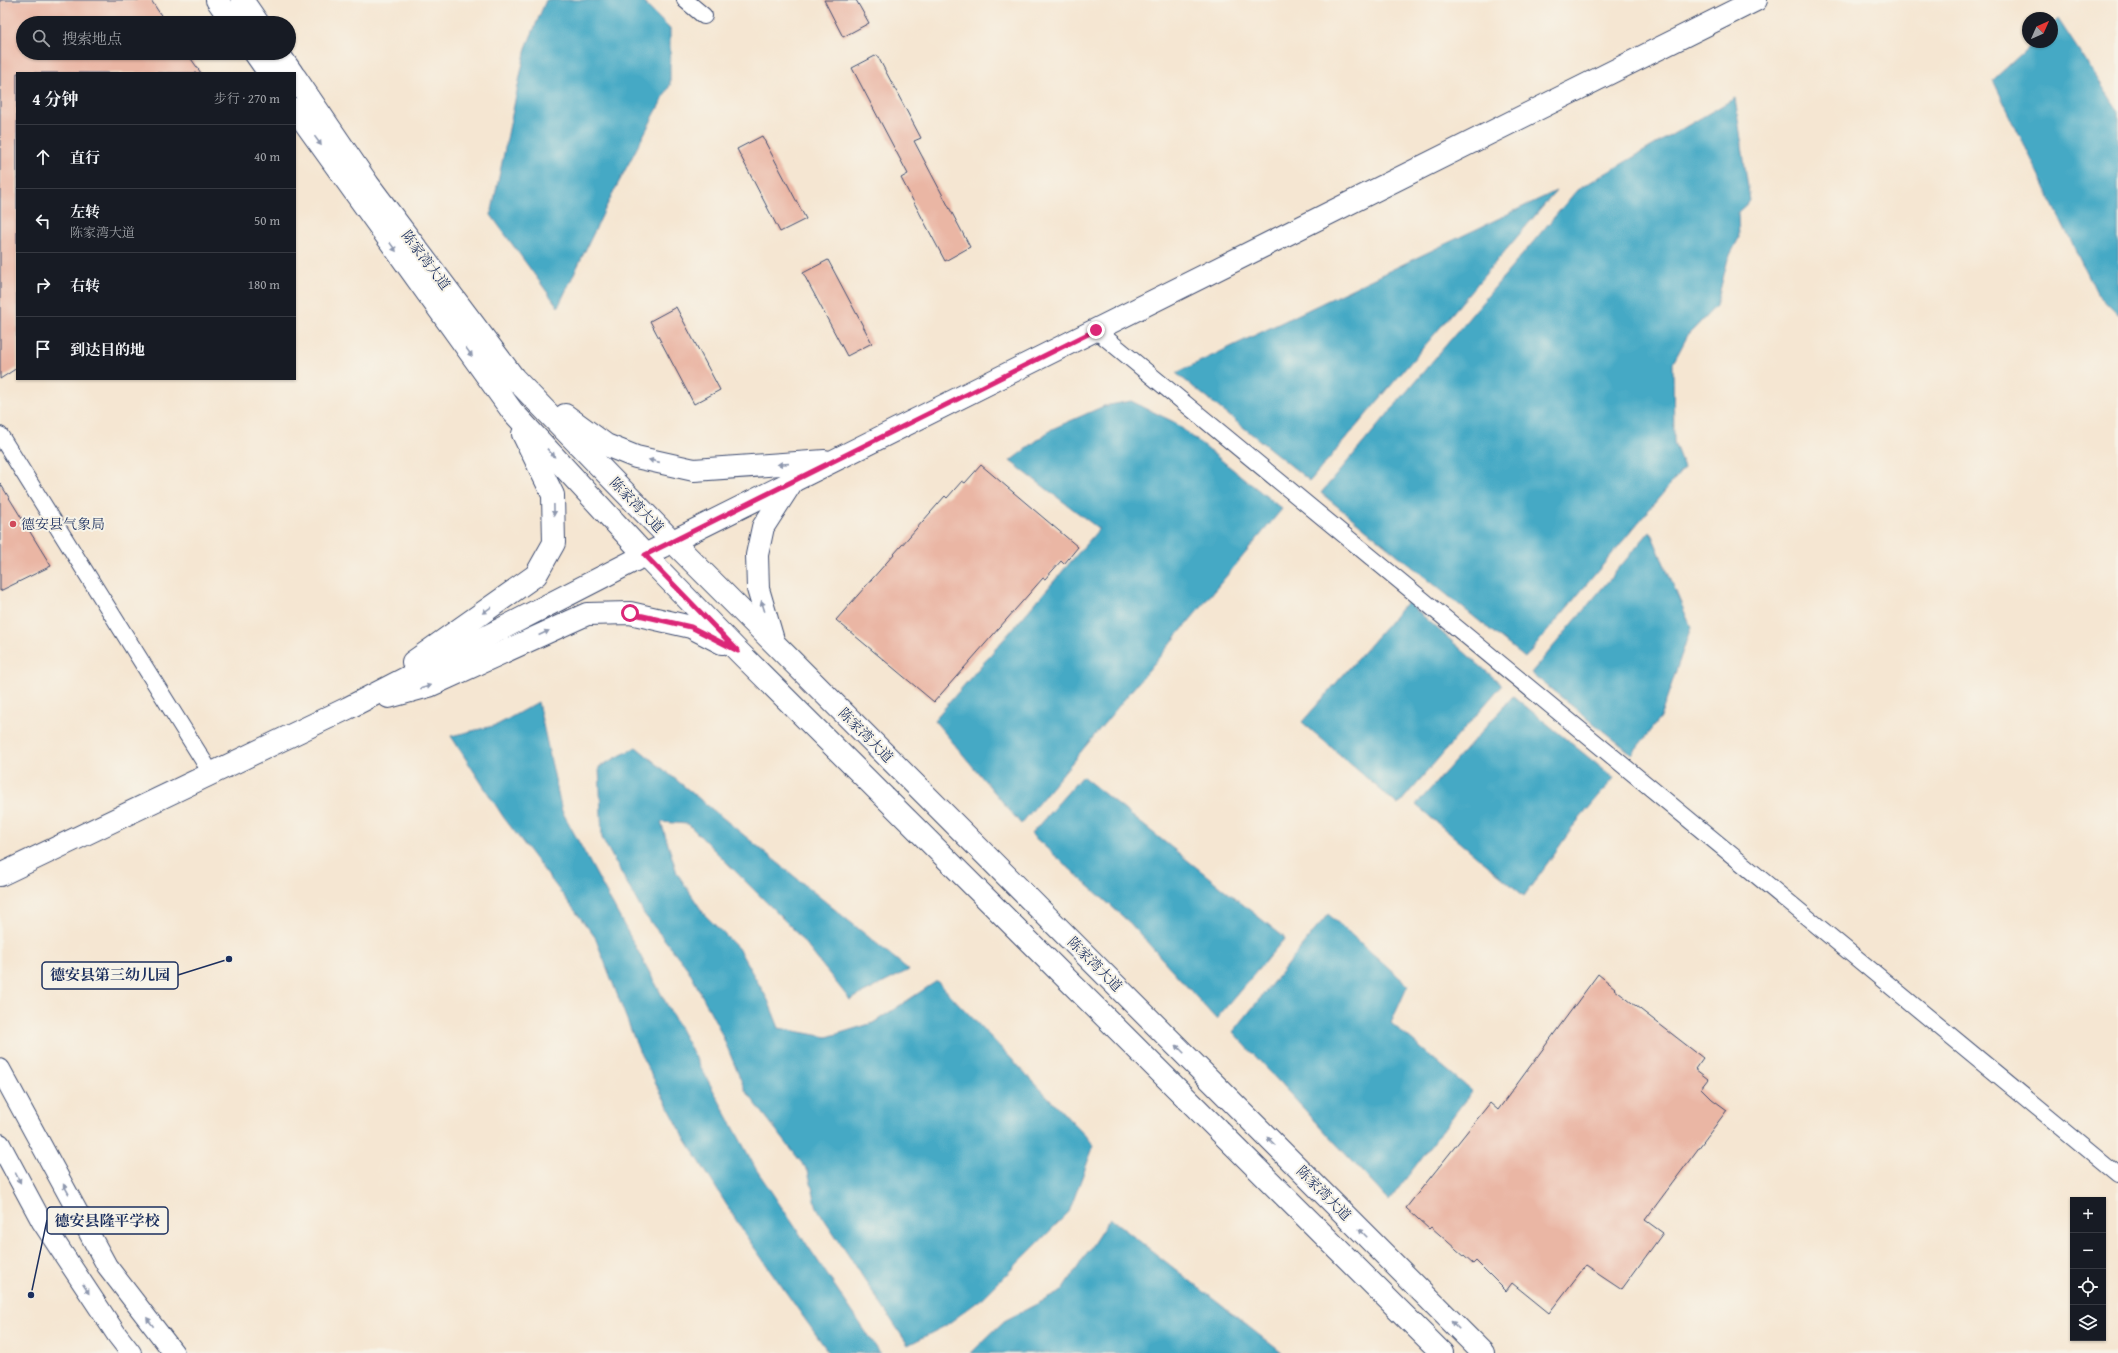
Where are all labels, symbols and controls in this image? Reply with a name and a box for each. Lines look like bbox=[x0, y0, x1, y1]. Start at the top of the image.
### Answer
north arrow bbox=[2022, 12, 2058, 48]
search box bbox=[16, 16, 296, 60]
icon: search bbox=[30, 27, 52, 49]
text: 搜索地点 bbox=[62, 28, 122, 49]
text: 4 分钟 bbox=[32, 86, 79, 111]
text: 步行 · 270 m bbox=[214, 89, 280, 108]
one-way arrow bbox=[314, 136, 322, 146]
icon: ahead bbox=[32, 146, 54, 168]
text: 直行 bbox=[70, 147, 100, 168]
text: 40 m bbox=[254, 147, 280, 166]
text: 左转 bbox=[70, 201, 100, 222]
icon: left bbox=[32, 210, 54, 232]
text: 50 m bbox=[254, 211, 280, 230]
text: 陈家湾大道 bbox=[70, 223, 135, 242]
street label: 陈家湾大道 bbox=[397, 226, 455, 294]
one-way arrow bbox=[389, 241, 398, 252]
icon: right bbox=[32, 274, 54, 296]
text: 右转 bbox=[70, 275, 100, 296]
text: 180 m bbox=[248, 275, 280, 294]
route end bbox=[1087, 321, 1105, 339]
icon: arrive bbox=[32, 338, 54, 360]
text: 到达目的地 bbox=[70, 339, 145, 360]
one-way arrow bbox=[465, 347, 473, 358]
one-way arrow bbox=[546, 448, 555, 458]
one-way arrow bbox=[648, 458, 661, 464]
one-way arrow bbox=[777, 460, 789, 467]
street label: 陈家湾大道 bbox=[605, 473, 669, 537]
one-way arrow bbox=[550, 504, 557, 516]
place label: 德安县气象局 bbox=[21, 514, 105, 534]
marker: 德安县气象局 bbox=[8, 519, 18, 529]
one-way arrow bbox=[760, 599, 766, 611]
route start bbox=[621, 604, 639, 622]
one-way arrow bbox=[481, 606, 492, 614]
one-way arrow bbox=[539, 630, 550, 636]
one-way arrow bbox=[420, 684, 432, 690]
street label: 陈家湾大道 bbox=[834, 703, 898, 767]
street label: 陈家湾大道 bbox=[1063, 932, 1127, 996]
callout: 德安县第三幼儿园 bbox=[42, 962, 178, 989]
text: 德安县第三幼儿园 bbox=[50, 964, 170, 985]
one-way arrow bbox=[1175, 1044, 1185, 1054]
one-way arrow bbox=[1267, 1136, 1276, 1146]
street label: 陈家湾大道 bbox=[1292, 1161, 1356, 1225]
one-way arrow bbox=[15, 1173, 22, 1184]
one-way arrow bbox=[62, 1183, 69, 1195]
map controls bbox=[2070, 1197, 2106, 1341]
button: + bbox=[2070, 1197, 2106, 1233]
callout: 德安县隆平学校 bbox=[47, 1207, 168, 1234]
text: 德安县隆平学校 bbox=[54, 1210, 160, 1231]
one-way arrow bbox=[1358, 1228, 1368, 1238]
button: − bbox=[2070, 1233, 2106, 1269]
button: locate bbox=[2070, 1269, 2106, 1305]
one-way arrow bbox=[82, 1284, 90, 1294]
button: layers bbox=[2070, 1305, 2106, 1341]
one-way arrow bbox=[147, 1317, 155, 1327]
one-way arrow bbox=[1450, 1320, 1460, 1330]

